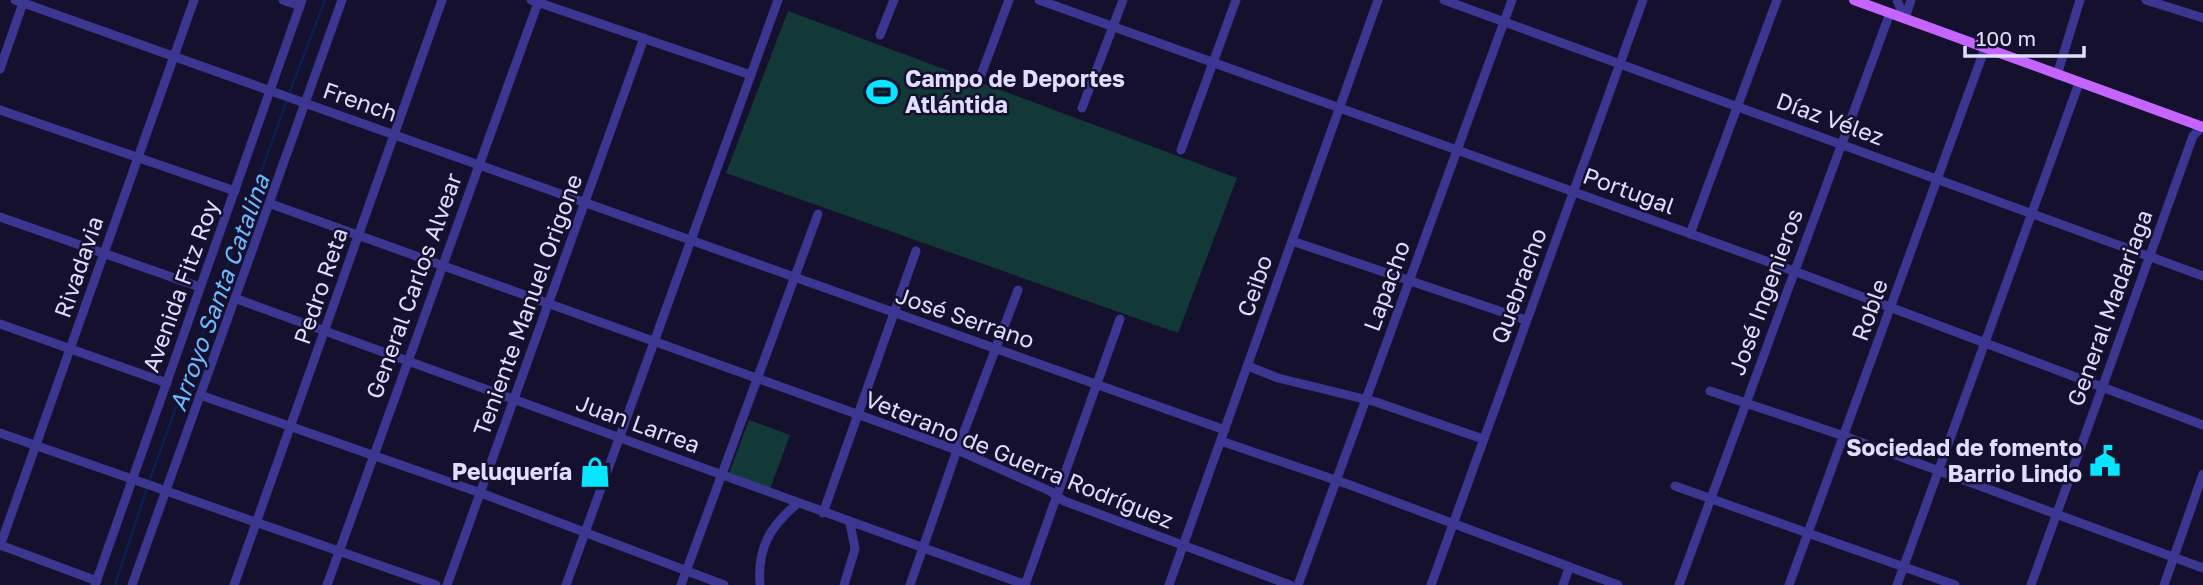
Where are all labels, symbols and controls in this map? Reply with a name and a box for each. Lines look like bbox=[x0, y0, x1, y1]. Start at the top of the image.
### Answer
scale bar bbox=[1965, 14, 2084, 58]
text: 100 m bbox=[1976, 25, 2036, 51]
place label: Campo de Deportes Atlántida bbox=[905, 64, 1125, 118]
street label: French bbox=[320, 75, 401, 127]
sports icon: Campo de Deportes Atlántida bbox=[865, 75, 899, 109]
street label: Díaz Vélez bbox=[1773, 86, 1888, 150]
street label: Portugal bbox=[1580, 161, 1679, 220]
water label: Arroyo Santa Catalina bbox=[162, 169, 276, 415]
street label: General Carlos Alvear bbox=[359, 169, 467, 402]
street label: Teniente Manuel Origone bbox=[467, 170, 587, 439]
street label: Avenida Fitz Roy bbox=[136, 195, 224, 376]
street label: José Ingenieros bbox=[1722, 205, 1808, 379]
street label: General Madariaga bbox=[2060, 206, 2158, 410]
street label: Rivadavia bbox=[48, 212, 109, 321]
street label: Pedro Reta bbox=[287, 224, 353, 348]
street label: Quebracho bbox=[1484, 224, 1552, 347]
street label: Lapacho bbox=[1357, 237, 1415, 335]
street label: Ceibo bbox=[1231, 251, 1278, 320]
street label: Roble bbox=[1845, 275, 1893, 344]
street label: José Serrano bbox=[892, 280, 1038, 354]
street label: Veterano de Guerra Rodríguez bbox=[861, 384, 1178, 534]
street label: Juan Larrea bbox=[572, 388, 704, 458]
place label: Sociedad de fomento Barrio Lindo bbox=[1846, 433, 2082, 487]
public building icon: Sociedad de fomento Barrio Lindo bbox=[2088, 444, 2122, 478]
shop icon: Peluquería bbox=[578, 455, 612, 489]
place label: Peluquería bbox=[452, 457, 572, 485]

